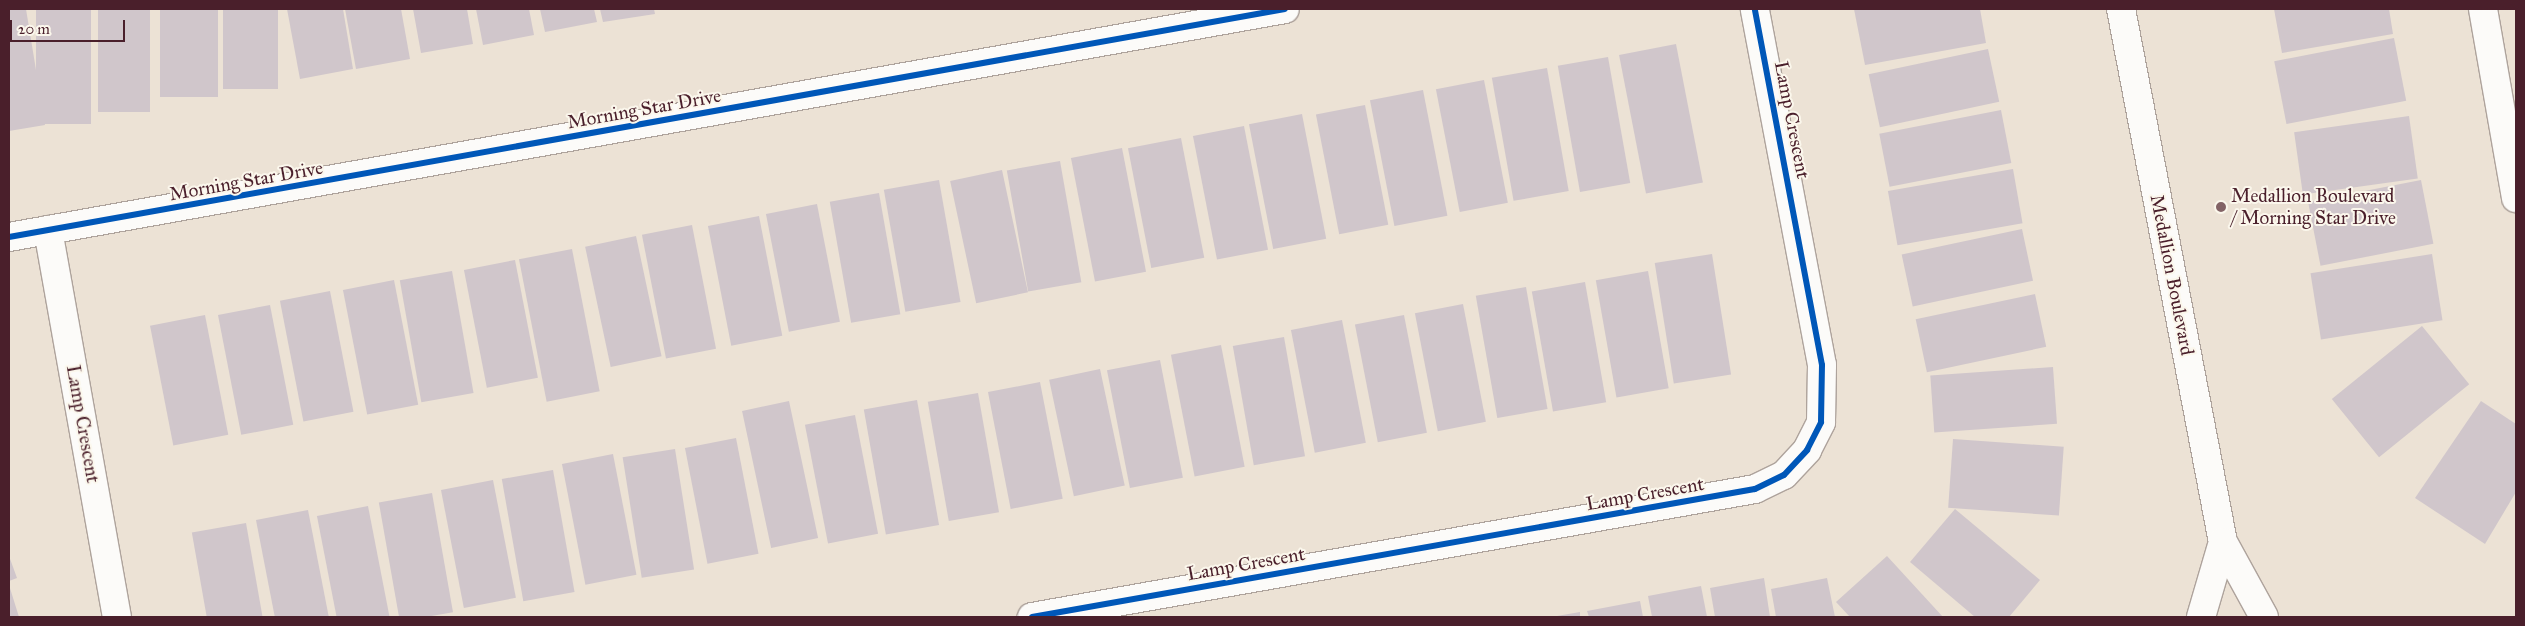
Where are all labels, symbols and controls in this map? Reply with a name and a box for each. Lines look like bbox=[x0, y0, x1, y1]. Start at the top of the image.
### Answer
scale bar bbox=[12, 10, 128, 42]
text: 20 m bbox=[18, 20, 50, 38]
street label: Lamp Crescent bbox=[1769, 59, 1815, 181]
street label: Morning Star Drive bbox=[565, 84, 723, 134]
street label: Morning Star Drive bbox=[167, 156, 325, 206]
place label: Medallion Boulevard / Morning Star Drive bbox=[2231, 185, 2396, 229]
street label: Medallion Boulevard bbox=[2145, 193, 2199, 357]
marker: Medallion Boulevard / Morning Star Drive bbox=[2215, 201, 2227, 213]
street label: Lamp Crescent bbox=[61, 363, 105, 485]
street label: Lamp Crescent bbox=[1584, 472, 1706, 516]
street label: Lamp Crescent bbox=[1185, 542, 1307, 586]

